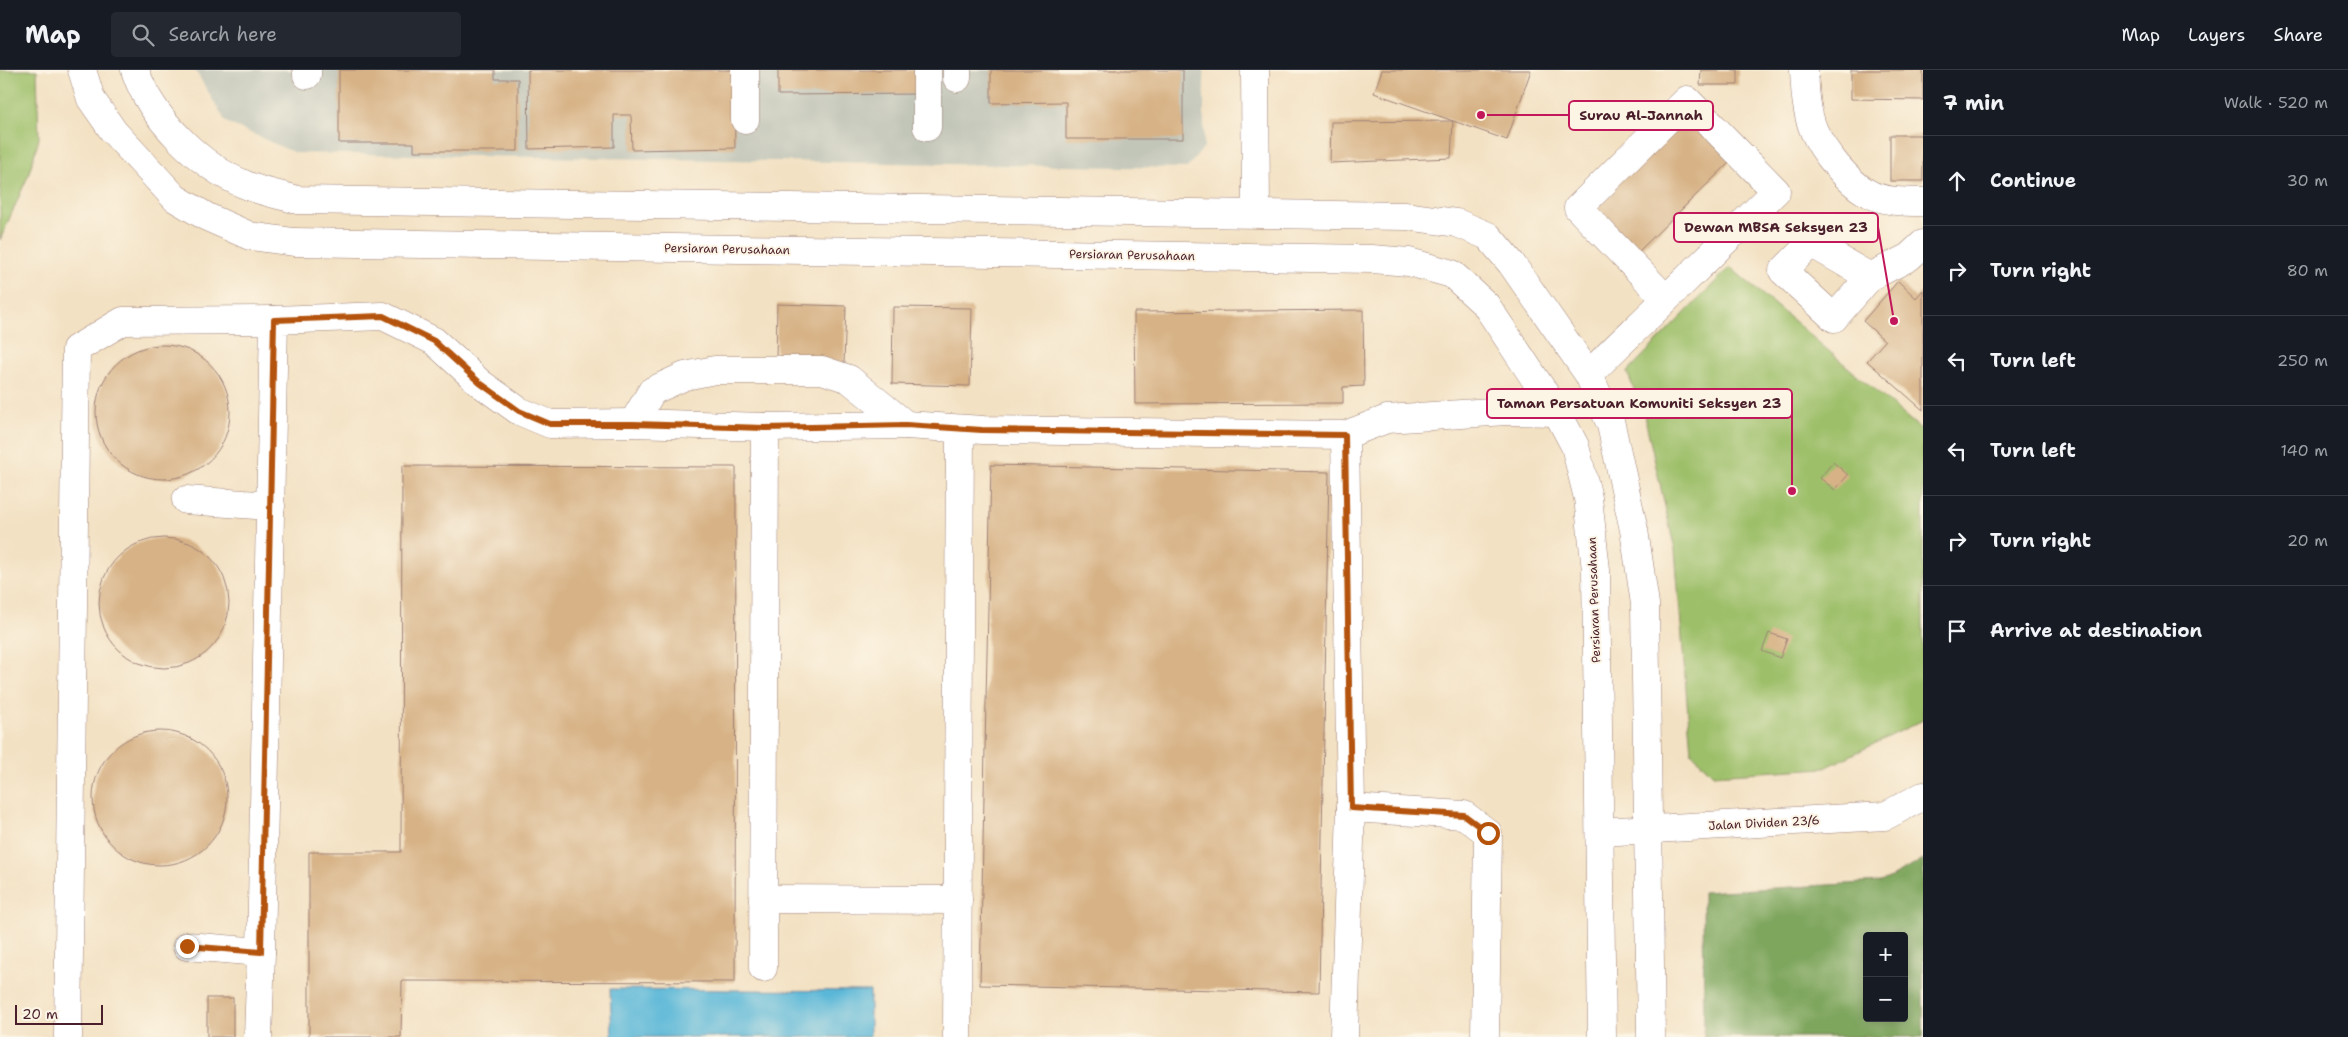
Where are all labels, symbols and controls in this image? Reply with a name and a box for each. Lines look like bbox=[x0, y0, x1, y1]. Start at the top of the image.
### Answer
search box bbox=[111, 12, 461, 57]
text: Map bbox=[25, 19, 81, 51]
icon: search bbox=[129, 21, 157, 49]
text: Search here bbox=[169, 22, 277, 47]
text: Map bbox=[2122, 23, 2160, 47]
text: Layers bbox=[2188, 23, 2245, 47]
text: Share bbox=[2273, 23, 2323, 47]
text: 7 min bbox=[1943, 89, 2004, 117]
text: Walk · 520 m bbox=[2224, 92, 2328, 113]
callout: Surau Al-Jannah bbox=[1569, 101, 1713, 130]
text: Surau Al-Jannah bbox=[1579, 106, 1703, 124]
icon: ahead bbox=[1943, 167, 1971, 195]
text: Continue bbox=[1990, 168, 2076, 193]
text: 30 m bbox=[2287, 170, 2328, 191]
callout: Dewan MBSA Seksyen 23 bbox=[1674, 213, 1878, 242]
text: Dewan MBSA Seksyen 23 bbox=[1684, 218, 1868, 236]
street label: Persiaran Perusahaan bbox=[664, 240, 790, 258]
street label: Persiaran Perusahaan bbox=[1069, 246, 1195, 264]
icon: right bbox=[1943, 257, 1971, 285]
text: Turn right bbox=[1990, 258, 2091, 283]
text: 80 m bbox=[2287, 260, 2328, 281]
icon: left bbox=[1943, 347, 1971, 375]
text: Turn left bbox=[1990, 348, 2076, 373]
text: 250 m bbox=[2277, 350, 2328, 371]
callout: Taman Persatuan Komuniti Seksyen 23 bbox=[1487, 389, 1792, 418]
text: Taman Persatuan Komuniti Seksyen 23 bbox=[1497, 394, 1782, 412]
icon: left bbox=[1943, 437, 1971, 465]
text: Turn left bbox=[1990, 438, 2076, 463]
text: 140 m bbox=[2281, 440, 2328, 461]
icon: right bbox=[1943, 527, 1971, 555]
text: Turn right bbox=[1990, 528, 2091, 553]
text: 20 m bbox=[2287, 530, 2328, 551]
street label: Persiaran Perusahaan bbox=[1584, 537, 1604, 663]
icon: arrive bbox=[1943, 617, 1971, 645]
text: Arrive at destination bbox=[1990, 618, 2202, 643]
street label: Jalan Dividen 23/6 bbox=[1708, 812, 1820, 834]
route start bbox=[1477, 822, 1500, 845]
map controls bbox=[1863, 932, 1908, 1022]
button: + bbox=[1863, 932, 1908, 977]
route end bbox=[176, 935, 199, 958]
button: − bbox=[1863, 977, 1908, 1022]
scale bar bbox=[15, 1002, 102, 1025]
text: 20 m bbox=[22, 1005, 58, 1023]

